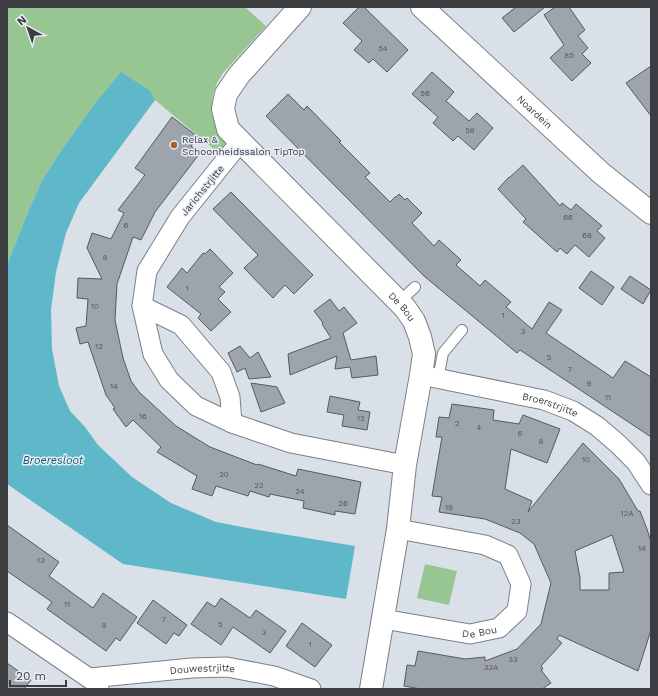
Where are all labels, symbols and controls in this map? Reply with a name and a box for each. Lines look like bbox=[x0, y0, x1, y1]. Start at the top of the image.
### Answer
north arrow bbox=[8, 8, 48, 48]
text: N bbox=[15, 13, 29, 28]
house number: 54 bbox=[378, 44, 388, 53]
house number: 85 bbox=[564, 51, 574, 60]
house number: 56 bbox=[420, 89, 430, 98]
street label: Noardein bbox=[515, 93, 554, 131]
house number: 58 bbox=[465, 126, 475, 135]
place label: Relax & Schoonheidssalon TipTop bbox=[182, 134, 305, 157]
marker: Relax & Schoonheidssalon TipTop bbox=[169, 140, 179, 150]
street label: Jarichstrjitte bbox=[179, 163, 226, 218]
house number: 66 bbox=[563, 213, 573, 222]
house number: 6 bbox=[124, 221, 129, 230]
house number: 68 bbox=[582, 231, 592, 240]
house number: 8 bbox=[103, 253, 108, 262]
house number: 1 bbox=[185, 284, 189, 293]
street label: De Bou bbox=[386, 290, 417, 323]
house number: 10 bbox=[91, 302, 99, 311]
house number: 1 bbox=[501, 311, 505, 320]
house number: 3 bbox=[521, 327, 526, 336]
house number: 12 bbox=[95, 342, 103, 351]
house number: 5 bbox=[547, 353, 552, 362]
house number: 7 bbox=[568, 365, 573, 374]
house number: 9 bbox=[587, 379, 592, 388]
house number: 14 bbox=[110, 382, 118, 391]
street label: Broerstrjitte bbox=[521, 391, 581, 419]
house number: 11 bbox=[605, 393, 611, 402]
house number: 16 bbox=[139, 412, 147, 421]
house number: 12 bbox=[357, 414, 365, 423]
house number: 2 bbox=[455, 419, 460, 428]
house number: 4 bbox=[477, 423, 482, 432]
house number: 6 bbox=[518, 429, 523, 438]
house number: 8 bbox=[539, 437, 544, 446]
water label: Broeresloot bbox=[23, 454, 84, 467]
house number: 10 bbox=[582, 455, 590, 464]
house number: 20 bbox=[219, 470, 229, 479]
house number: 22 bbox=[254, 481, 264, 490]
house number: 24 bbox=[295, 487, 305, 496]
house number: 26 bbox=[338, 499, 348, 508]
house number: 19 bbox=[445, 503, 453, 512]
house number: 12A bbox=[620, 509, 634, 518]
house number: 23 bbox=[511, 517, 521, 526]
house number: 14 bbox=[638, 544, 646, 553]
house number: 13 bbox=[37, 556, 45, 565]
house number: 11 bbox=[64, 600, 70, 609]
house number: 7 bbox=[162, 615, 167, 624]
house number: 5 bbox=[218, 620, 223, 629]
house number: 9 bbox=[102, 621, 107, 630]
street label: De Bou bbox=[461, 624, 498, 640]
house number: 3 bbox=[262, 628, 267, 637]
house number: 1 bbox=[308, 640, 312, 649]
house number: 33 bbox=[508, 655, 518, 664]
scale bar bbox=[10, 662, 66, 688]
street label: Douwestrjitte bbox=[169, 662, 236, 676]
house number: 33A bbox=[484, 663, 499, 672]
text: 20 m bbox=[16, 669, 46, 683]

